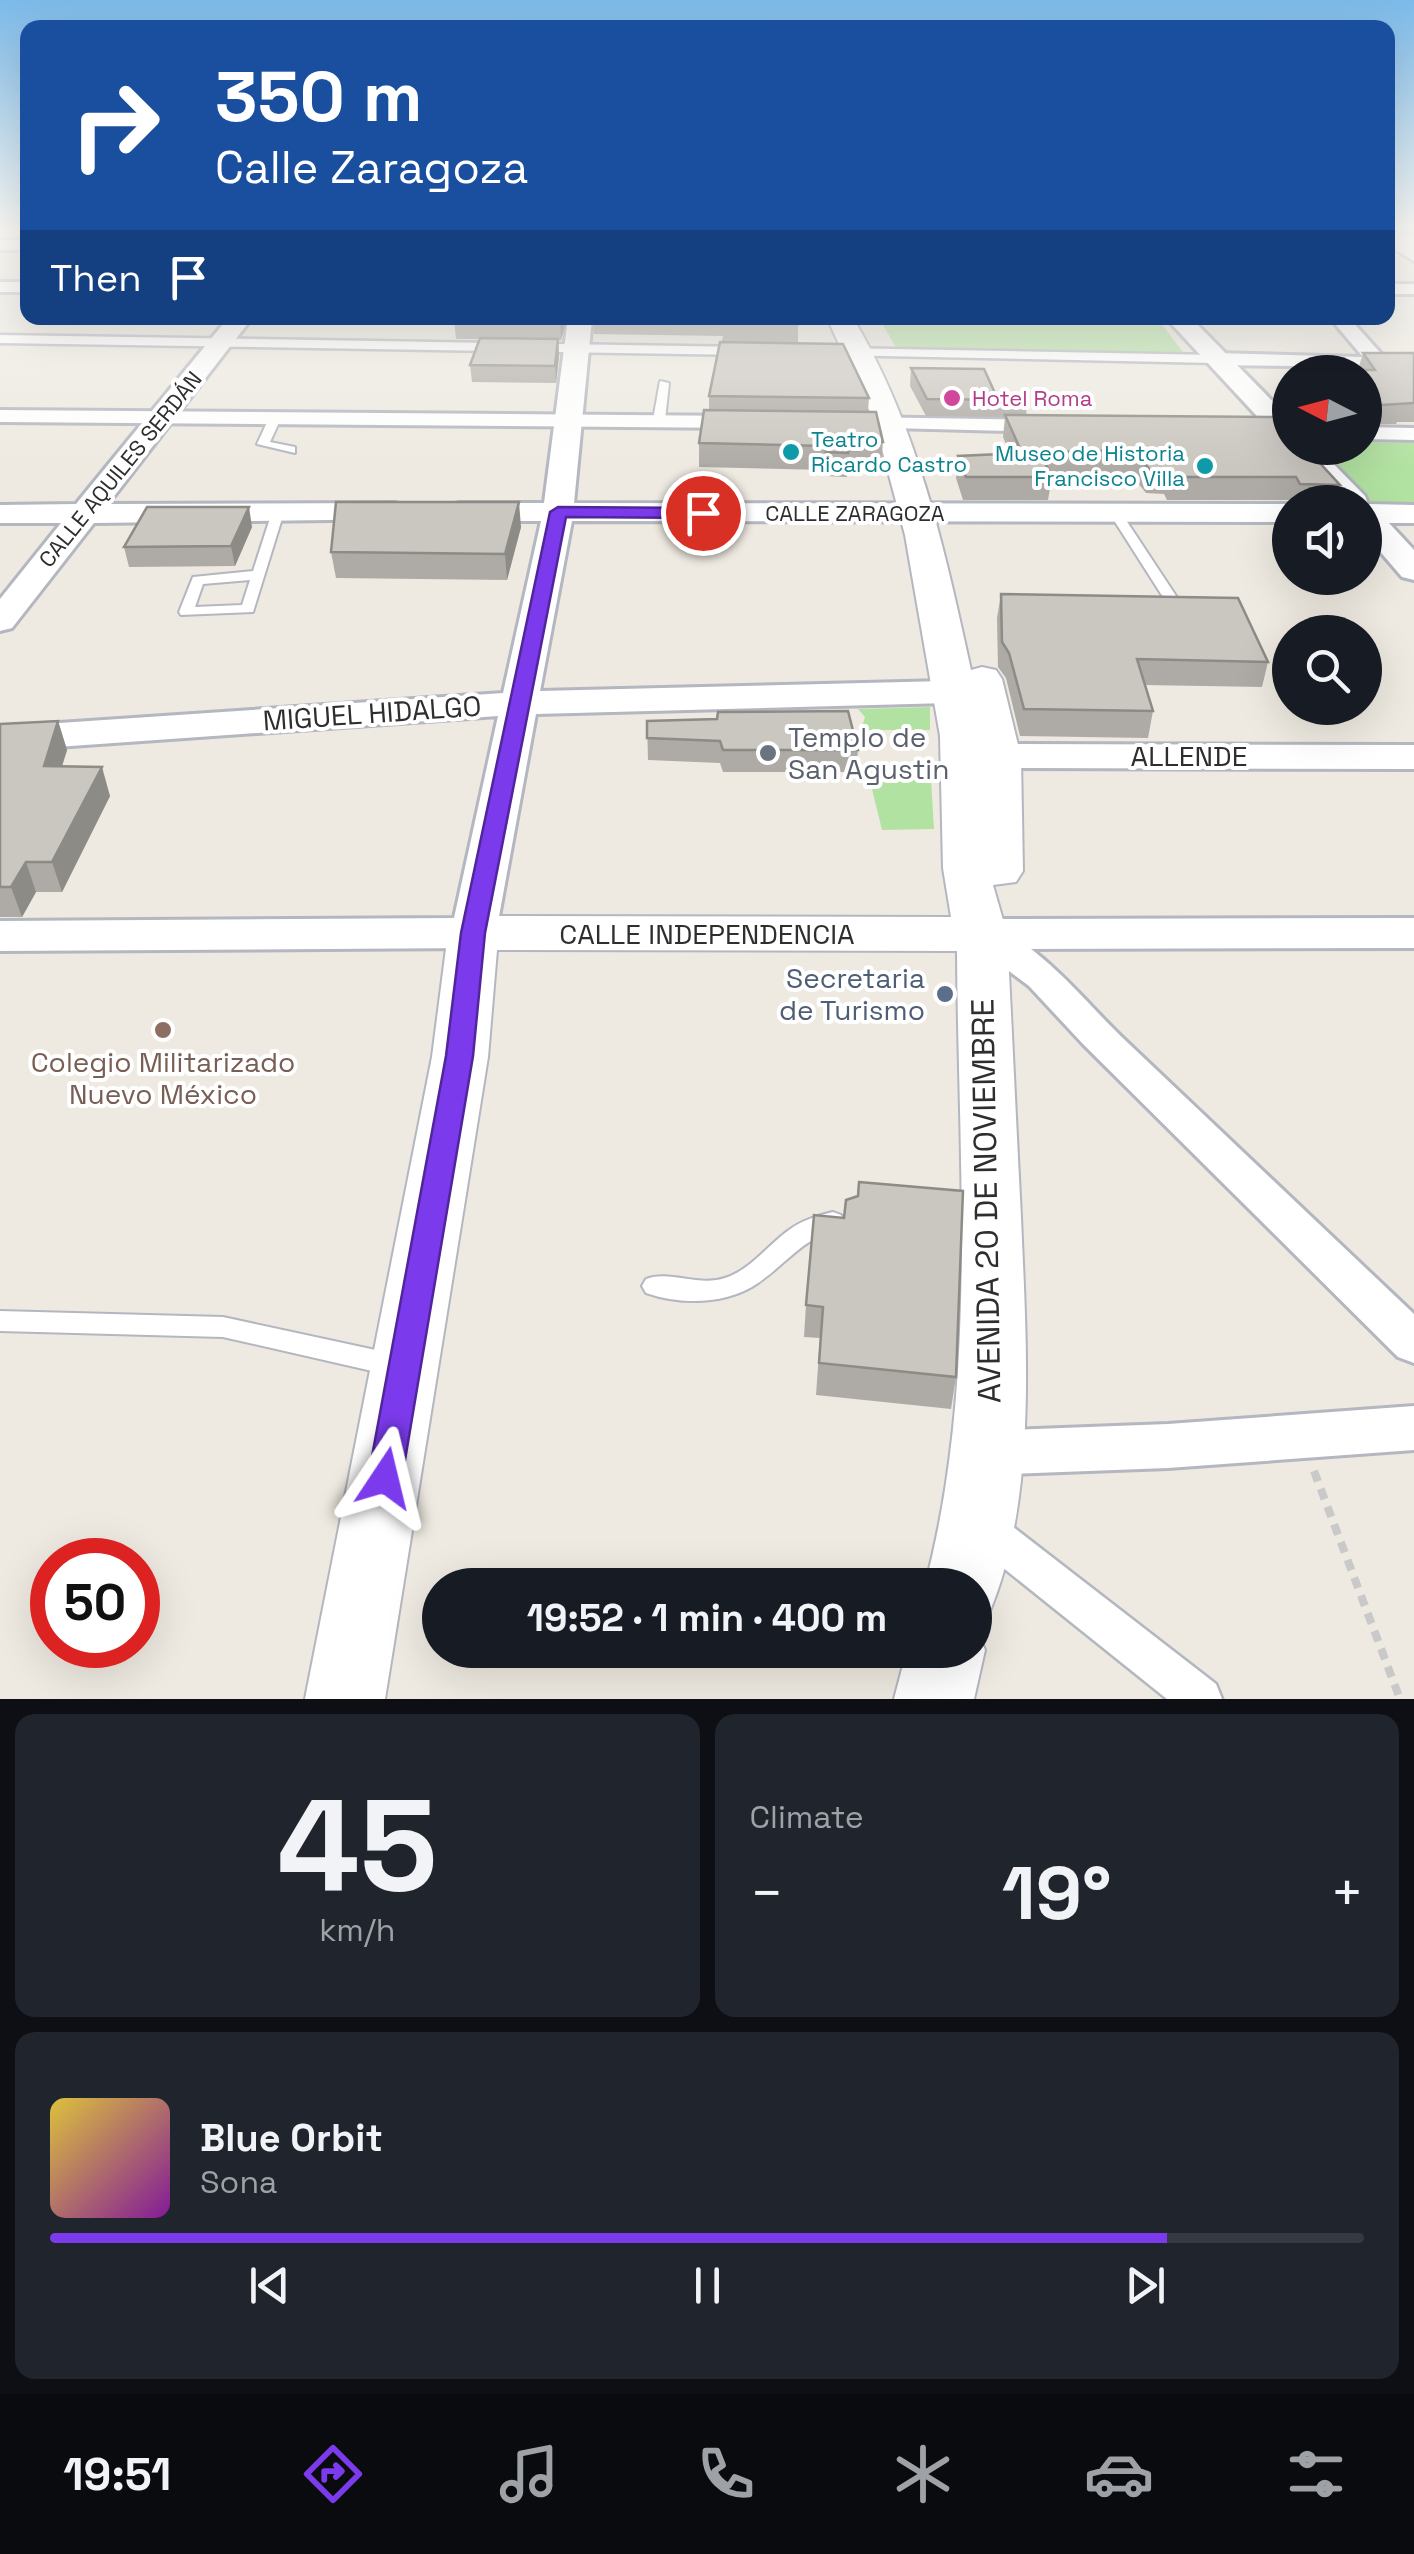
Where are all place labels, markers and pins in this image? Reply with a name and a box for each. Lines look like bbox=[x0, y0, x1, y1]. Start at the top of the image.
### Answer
place label: Hotel Roma bbox=[972, 384, 1093, 412]
marker: Hotel Roma bbox=[941, 387, 963, 409]
place label: Teatro Ricardo Castro bbox=[811, 425, 967, 478]
place label: Museo de Historia Francisco Villa bbox=[995, 439, 1185, 492]
marker: Teatro Ricardo Castro bbox=[780, 441, 802, 463]
marker: Museo de Historia Francisco Villa bbox=[1194, 455, 1216, 477]
pin bbox=[661, 471, 746, 556]
place label: Templo de San Agustin bbox=[788, 719, 949, 787]
marker: Templo de San Agustin bbox=[757, 742, 779, 764]
place label: Secretaria de Turismo bbox=[779, 960, 925, 1028]
marker: Secretaria de Turismo bbox=[934, 983, 956, 1005]
marker: Colegio Militarizado Nuevo México bbox=[152, 1019, 174, 1041]
place label: Colegio Militarizado Nuevo México bbox=[31, 1044, 295, 1112]

